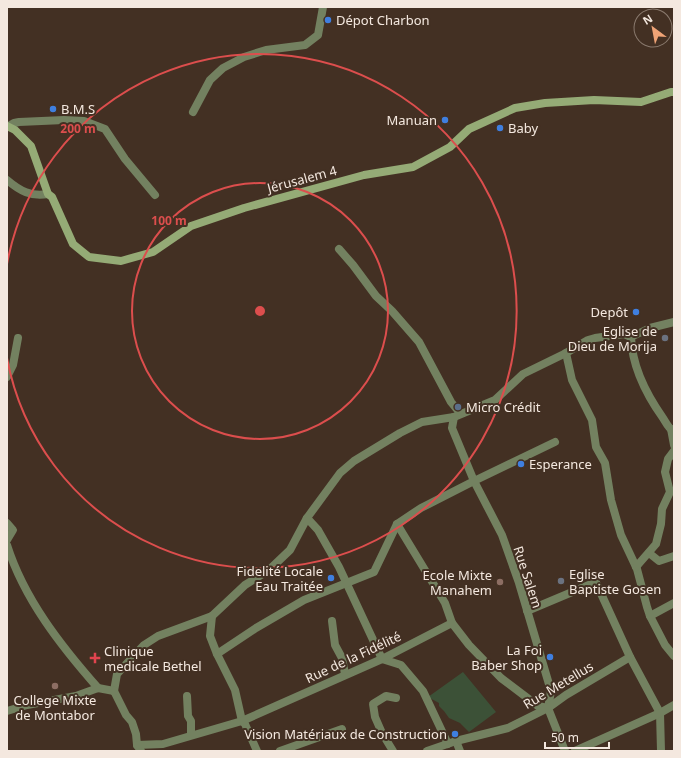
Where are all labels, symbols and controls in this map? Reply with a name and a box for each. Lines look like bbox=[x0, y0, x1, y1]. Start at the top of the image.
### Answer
north arrow bbox=[633, 8, 673, 48]
text: N bbox=[640, 10, 655, 28]
place label: Dépot Charbon bbox=[336, 11, 430, 29]
marker: Dépot Charbon bbox=[323, 15, 333, 25]
place label: B.M.S bbox=[61, 100, 95, 118]
marker: B.M.S bbox=[48, 104, 58, 114]
place label: Manuan bbox=[387, 111, 437, 129]
marker: Manuan bbox=[440, 115, 450, 125]
place label: Baby bbox=[508, 119, 538, 137]
text: 200 m bbox=[60, 120, 96, 137]
marker: Baby bbox=[495, 123, 505, 133]
street label: Jérusalem 4 bbox=[263, 161, 339, 197]
text: 100 m bbox=[151, 212, 187, 229]
place label: Depôt bbox=[591, 303, 628, 321]
centre of rings bbox=[253, 304, 267, 318]
marker: Depôt bbox=[631, 307, 641, 317]
place label: Eglise de Dieu de Morija bbox=[568, 322, 657, 355]
marker: Eglise de Dieu de Morija bbox=[660, 333, 670, 343]
place label: Micro Crédit bbox=[466, 398, 541, 416]
marker: Micro Crédit bbox=[453, 402, 463, 412]
place label: Esperance bbox=[529, 455, 592, 473]
marker: Esperance bbox=[516, 459, 526, 469]
street label: Rue Salem bbox=[510, 544, 546, 610]
place label: Fidelité Locale Eau Traitée bbox=[237, 562, 323, 595]
place label: Eglise Baptiste Gosen bbox=[569, 565, 661, 598]
place label: Ecole Mixte Manahem bbox=[423, 566, 492, 599]
marker: Fidelité Locale Eau Traitée bbox=[326, 573, 336, 583]
marker: Eglise Baptiste Gosen bbox=[556, 576, 566, 586]
marker: Ecole Mixte Manahem bbox=[495, 577, 505, 587]
street label: Rue de la Fidélité bbox=[302, 627, 404, 687]
place label: La Foi Baber Shop bbox=[471, 641, 542, 674]
place label: Clinique medicale Bethel bbox=[104, 642, 202, 675]
marker: Clinique medicale Bethel bbox=[89, 652, 101, 664]
marker: La Foi Baber Shop bbox=[545, 652, 555, 662]
street label: Rue Metellus bbox=[520, 657, 596, 713]
marker: College Mixte de Montabor bbox=[50, 681, 60, 691]
place label: College Mixte de Montabor bbox=[14, 691, 96, 724]
scale bar bbox=[545, 724, 609, 750]
place label: Vision Matériaux de Construction bbox=[244, 725, 447, 743]
marker: Vision Matériaux de Construction bbox=[450, 729, 460, 739]
text: 50 m bbox=[551, 729, 579, 746]

